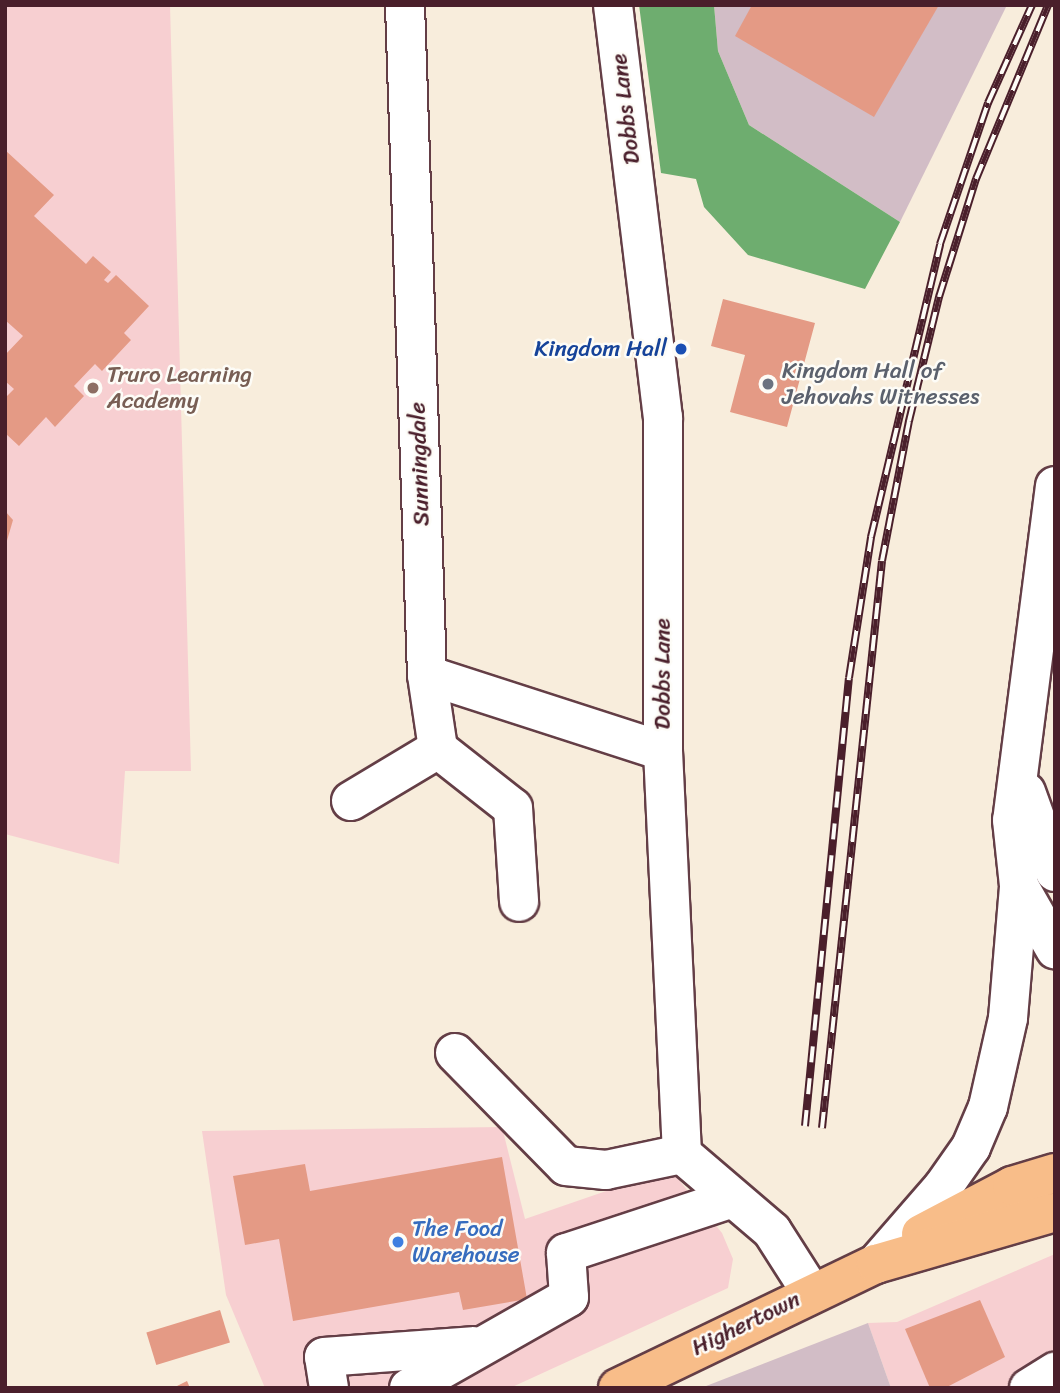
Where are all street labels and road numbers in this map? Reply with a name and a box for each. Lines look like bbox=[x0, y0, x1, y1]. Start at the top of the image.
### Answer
street label: Dobbs Lane bbox=[605, 52, 647, 166]
street label: Sunningdale bbox=[404, 402, 436, 526]
street label: Dobbs Lane bbox=[649, 618, 677, 730]
street label: Highertown bbox=[687, 1286, 805, 1362]

